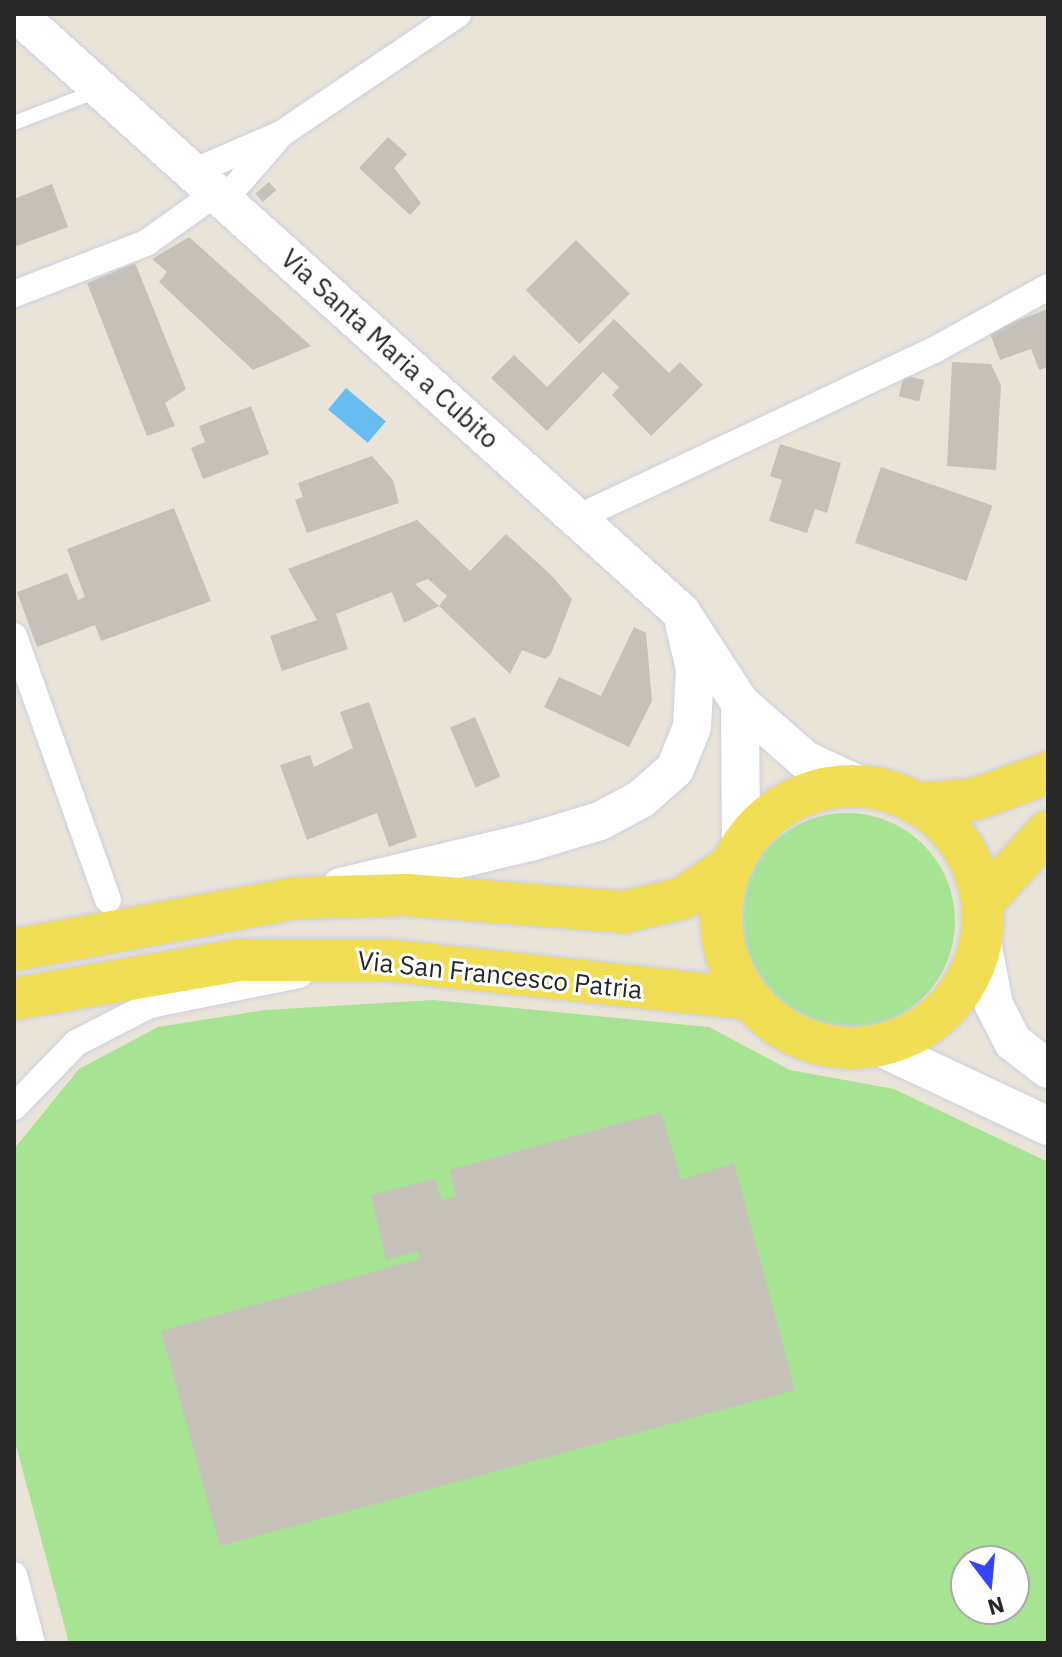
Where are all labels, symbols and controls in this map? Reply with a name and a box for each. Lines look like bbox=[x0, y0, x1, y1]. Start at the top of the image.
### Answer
street label: Via Santa Maria a Cubito bbox=[275, 243, 505, 455]
street label: Via San Francesco Patria bbox=[356, 945, 644, 1005]
north arrow bbox=[950, 1545, 1030, 1625]
text: N bbox=[985, 1590, 1008, 1623]

